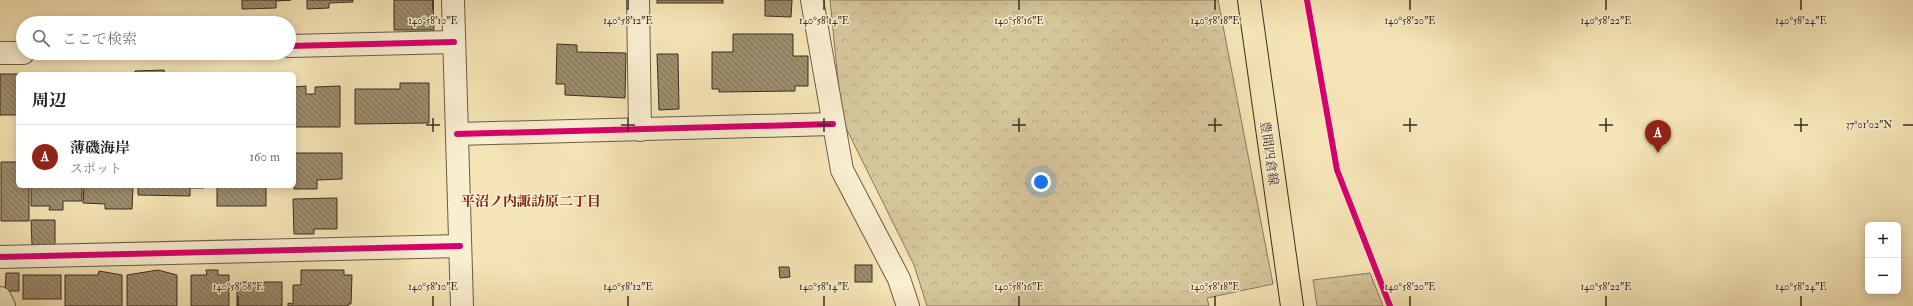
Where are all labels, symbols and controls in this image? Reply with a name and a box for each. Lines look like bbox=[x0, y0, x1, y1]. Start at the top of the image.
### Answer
text: 140°58'10"E bbox=[408, 15, 458, 27]
text: 140°58'12"E bbox=[603, 15, 653, 27]
text: 140°58'14"E bbox=[799, 15, 849, 27]
text: 140°58'16"E bbox=[994, 15, 1044, 27]
text: 140°58'18"E bbox=[1190, 15, 1240, 27]
text: 140°58'20"E bbox=[1384, 15, 1436, 27]
text: 140°58'22"E bbox=[1581, 15, 1631, 27]
text: 140°58'24"E bbox=[1775, 15, 1827, 27]
search box bbox=[16, 16, 296, 60]
icon: search bbox=[30, 27, 52, 49]
text: ここで検索 bbox=[62, 30, 137, 49]
text: 周辺 bbox=[32, 90, 66, 111]
text: 37°01'02"N bbox=[1846, 119, 1892, 131]
street label: 豊間四倉線 bbox=[1257, 120, 1281, 186]
pin: A bbox=[1645, 120, 1671, 153]
text: 薄磯海岸 bbox=[70, 139, 130, 158]
text: A bbox=[41, 149, 49, 165]
text: 160 m bbox=[249, 149, 280, 165]
text: スポット bbox=[70, 161, 122, 177]
your location bbox=[1031, 172, 1051, 192]
district label: 平沼ノ内諏訪原二丁目 bbox=[461, 193, 601, 210]
map controls bbox=[1865, 222, 1901, 294]
button: + bbox=[1865, 222, 1901, 258]
button: − bbox=[1865, 258, 1901, 294]
text: 140°58'08"E bbox=[213, 281, 263, 293]
text: 140°58'10"E bbox=[408, 281, 458, 293]
text: 140°58'12"E bbox=[603, 281, 653, 293]
text: 140°58'14"E bbox=[799, 281, 849, 293]
text: 140°58'16"E bbox=[994, 281, 1044, 293]
text: 140°58'18"E bbox=[1190, 281, 1240, 293]
text: 140°58'20"E bbox=[1384, 281, 1436, 293]
text: 140°58'22"E bbox=[1581, 281, 1631, 293]
text: 140°58'24"E bbox=[1775, 281, 1827, 293]

